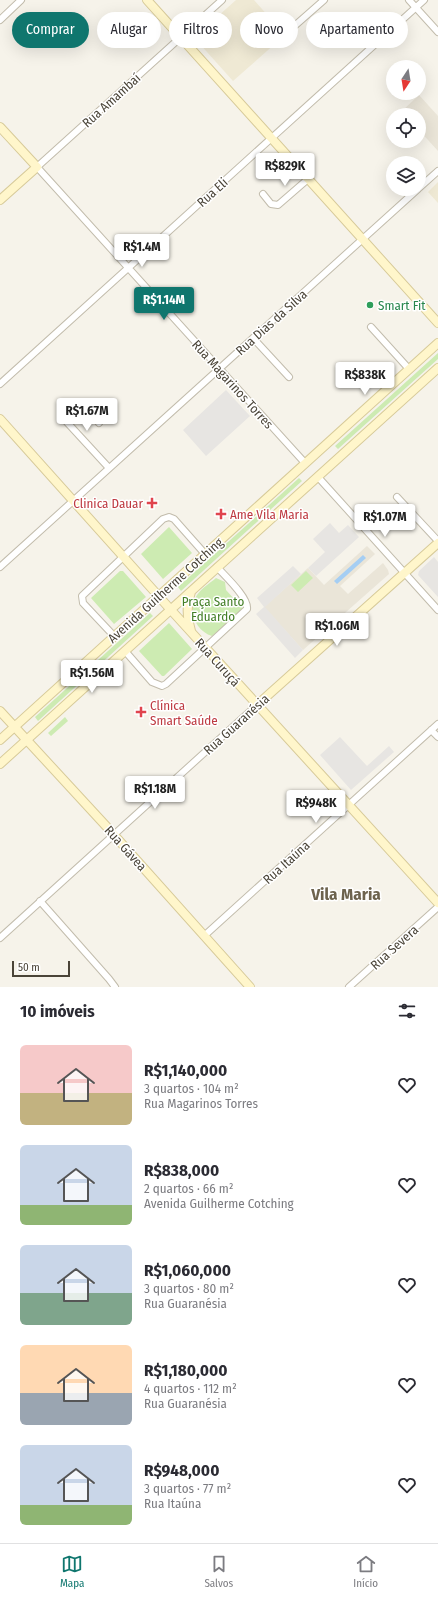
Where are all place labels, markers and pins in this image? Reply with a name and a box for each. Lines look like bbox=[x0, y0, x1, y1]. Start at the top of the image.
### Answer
pin: R$829K bbox=[252, 153, 318, 187]
pin: R$1.4M bbox=[109, 234, 175, 268]
pin: R$1.14M bbox=[127, 287, 201, 321]
place label: Smart Fit bbox=[378, 298, 426, 313]
marker: Smart Fit bbox=[365, 300, 375, 310]
pin: R$838K bbox=[332, 362, 398, 396]
pin: R$1.67M bbox=[50, 398, 124, 432]
place label: Clinica Dauar bbox=[73, 496, 143, 511]
marker: Clinica Dauar bbox=[146, 497, 158, 509]
pin: R$1.07M bbox=[348, 504, 422, 538]
place label: Ame Vila Maria bbox=[230, 507, 309, 522]
marker: Ame Vila Maria bbox=[215, 508, 227, 520]
pin: R$1.06M bbox=[300, 613, 374, 647]
pin: R$1.56M bbox=[55, 660, 129, 694]
place label: Clínica Smart Saúde bbox=[150, 698, 218, 728]
marker: Clínica Smart Saúde bbox=[135, 706, 147, 718]
pin: R$1.18M bbox=[118, 776, 192, 810]
pin: R$948K bbox=[283, 790, 349, 824]

